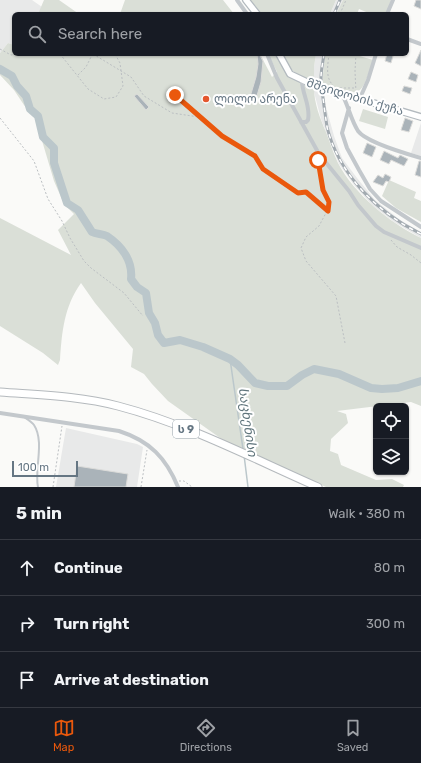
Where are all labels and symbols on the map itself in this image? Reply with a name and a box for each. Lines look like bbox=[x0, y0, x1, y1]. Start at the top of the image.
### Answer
street label: მშვიდობის ქუჩა bbox=[305, 76, 405, 119]
route end bbox=[166, 86, 184, 104]
place label: ლილო არენა bbox=[214, 92, 297, 107]
marker: ლილო არენა bbox=[201, 94, 211, 104]
route start bbox=[309, 151, 327, 169]
water label: საცხენისი bbox=[235, 387, 260, 458]
road number: ს 9 bbox=[173, 420, 199, 438]
scale bar bbox=[12, 459, 78, 478]

